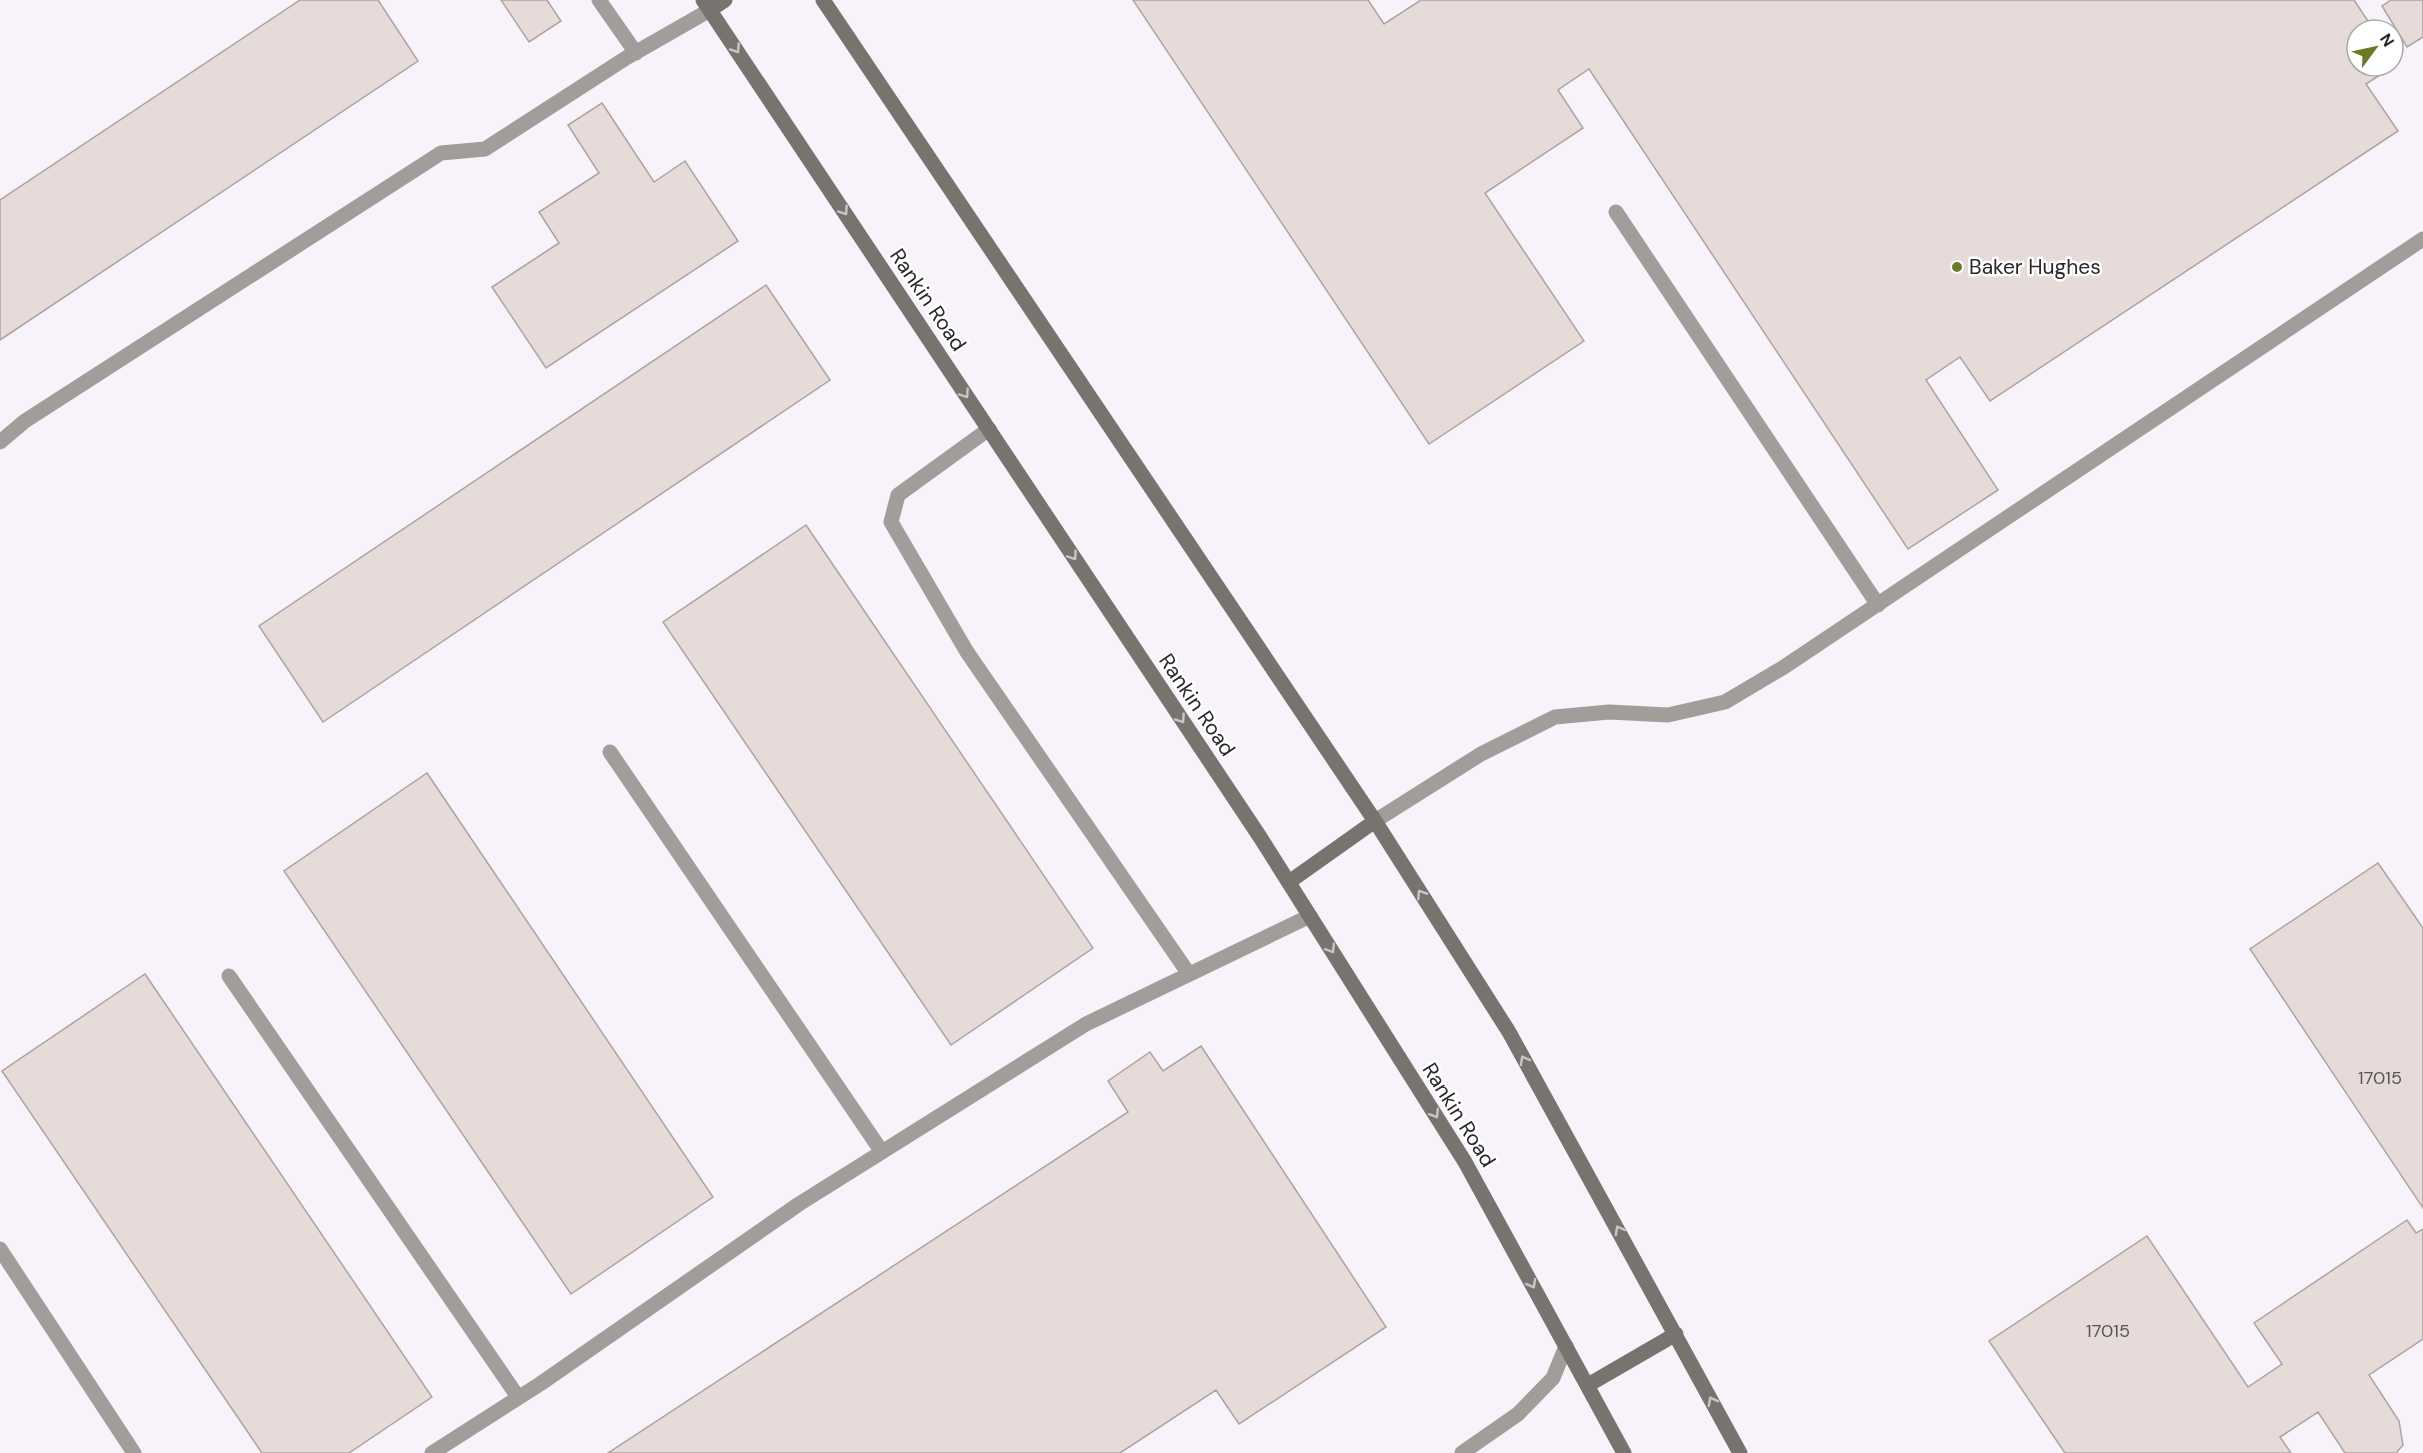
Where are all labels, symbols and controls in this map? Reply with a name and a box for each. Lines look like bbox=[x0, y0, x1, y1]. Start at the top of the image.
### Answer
north arrow bbox=[2345, 18, 2405, 78]
text: N bbox=[2375, 29, 2399, 51]
one-way arrow bbox=[728, 42, 739, 53]
one-way arrow bbox=[836, 205, 848, 215]
street label: Rankin Road bbox=[883, 243, 973, 357]
place label: Baker Hughes bbox=[1969, 253, 2101, 281]
marker: Baker Hughes bbox=[1950, 260, 1964, 274]
one-way arrow bbox=[958, 388, 970, 398]
one-way arrow bbox=[1066, 550, 1077, 561]
street label: Rankin Road bbox=[1152, 648, 1242, 762]
one-way arrow bbox=[1174, 713, 1186, 723]
one-way arrow bbox=[1417, 890, 1429, 900]
one-way arrow bbox=[1323, 943, 1334, 954]
one-way arrow bbox=[1520, 1055, 1531, 1066]
street label: Rankin Road bbox=[1416, 1058, 1502, 1172]
house number: 17015 bbox=[2358, 1066, 2402, 1090]
one-way arrow bbox=[1427, 1108, 1438, 1119]
one-way arrow bbox=[1615, 1226, 1626, 1237]
one-way arrow bbox=[1525, 1277, 1536, 1288]
house number: 17015 bbox=[2086, 1319, 2130, 1343]
one-way arrow bbox=[1708, 1397, 1719, 1408]

